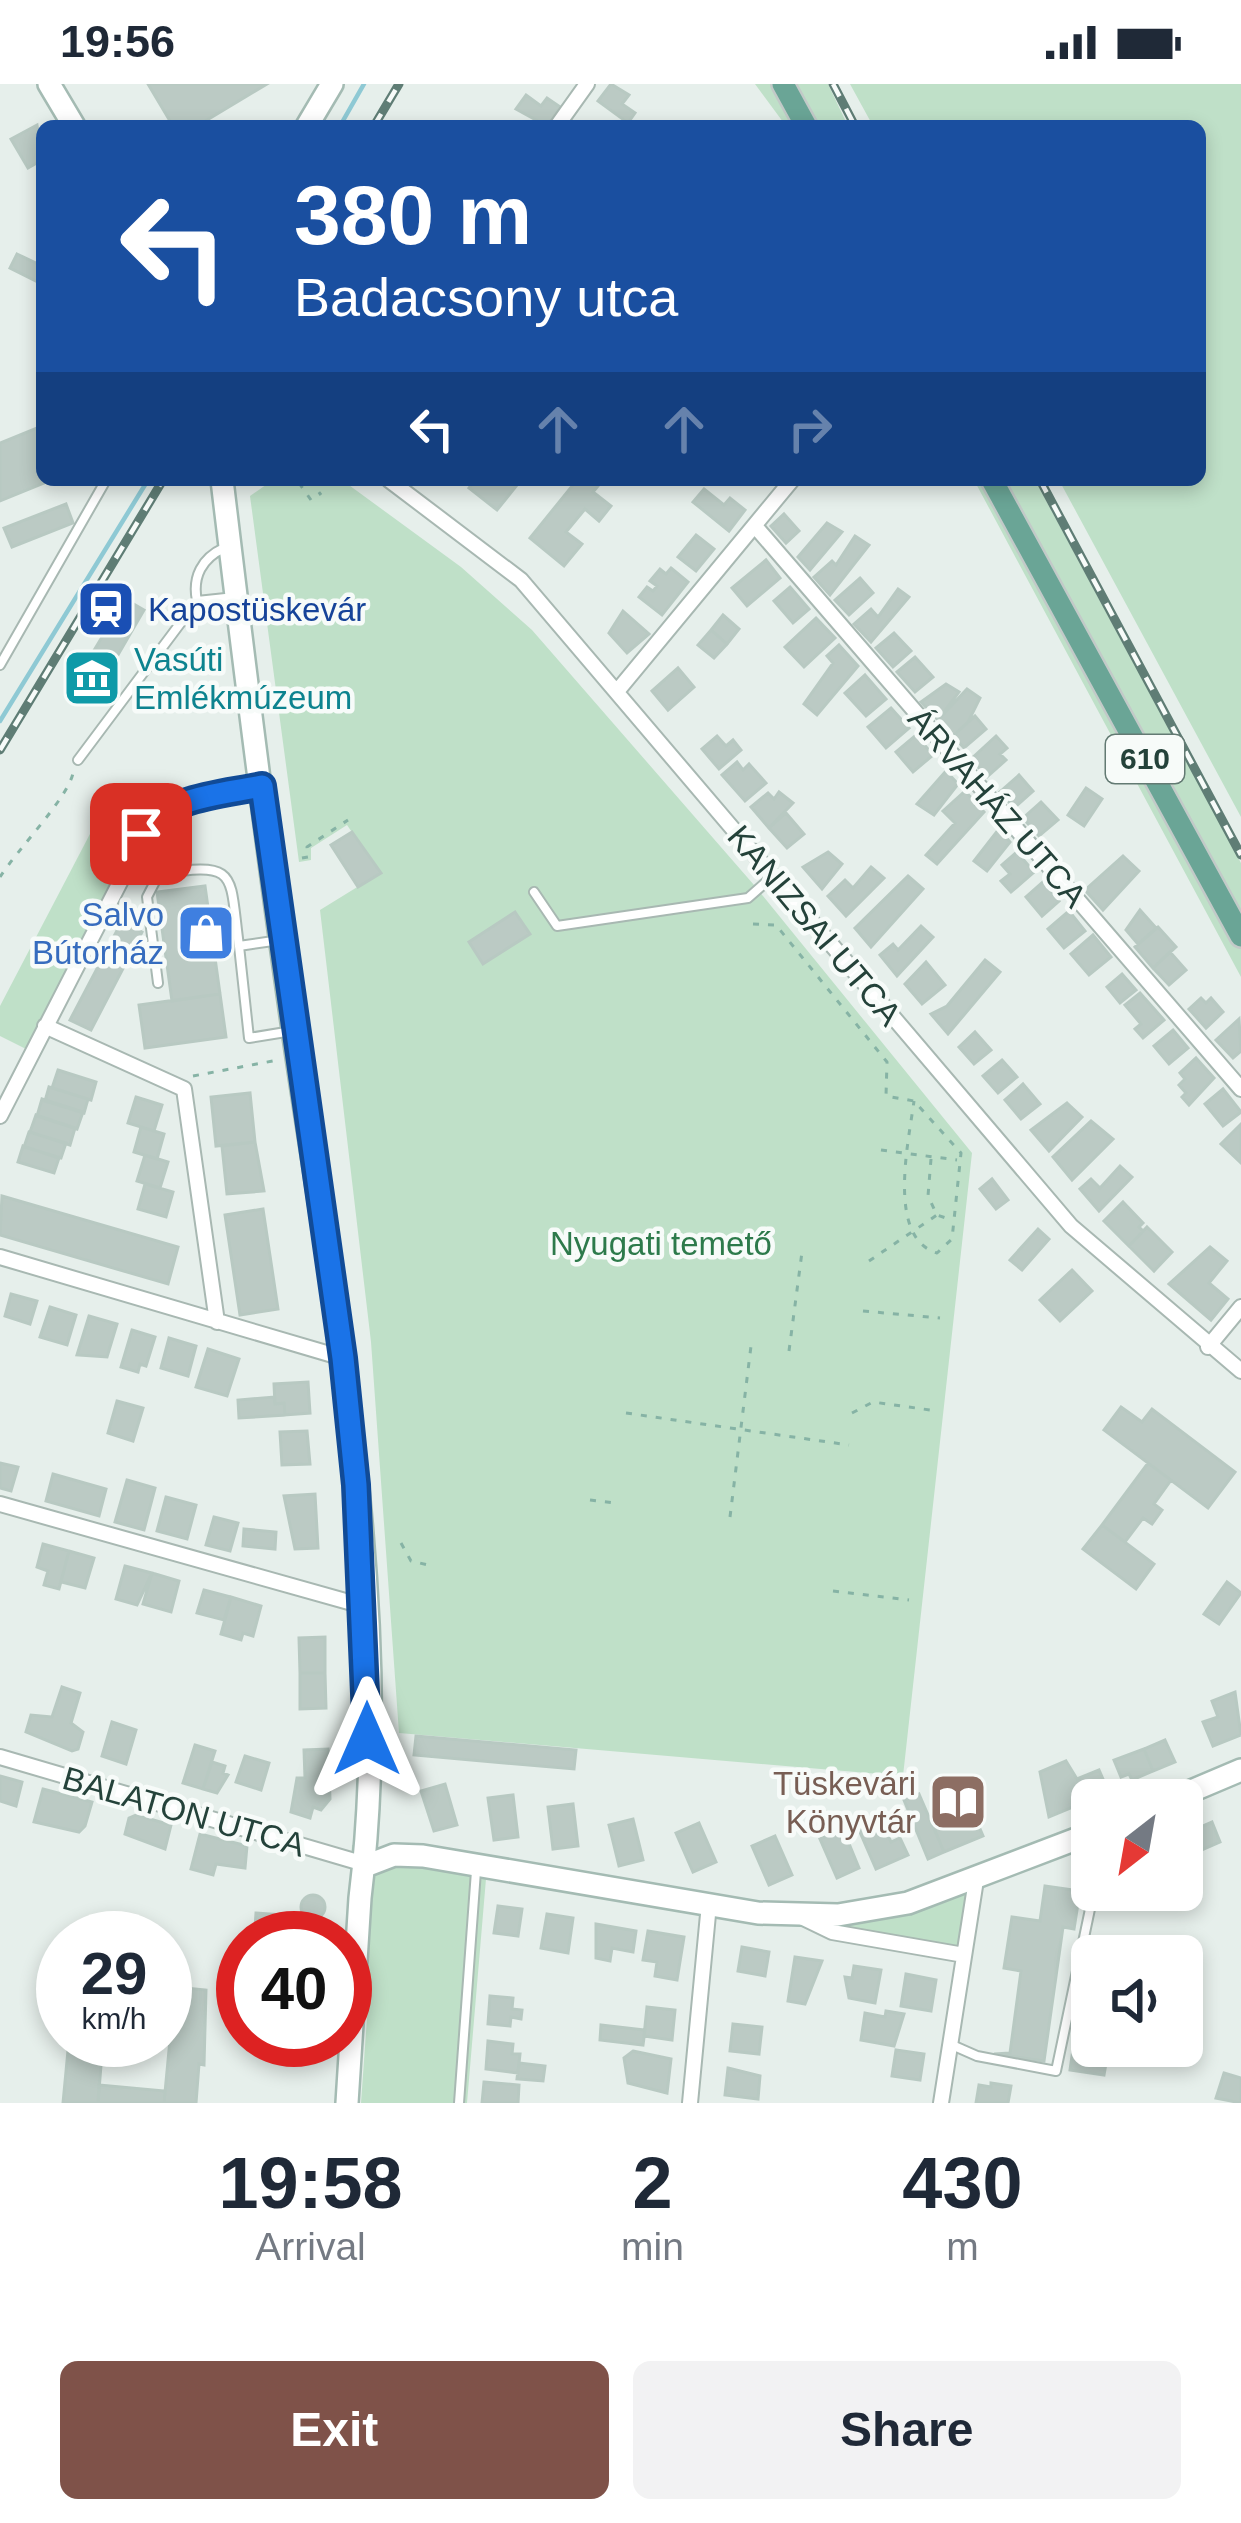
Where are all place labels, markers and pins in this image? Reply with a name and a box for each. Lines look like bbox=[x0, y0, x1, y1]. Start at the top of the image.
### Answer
station icon: Kapostüskevár bbox=[75, 578, 137, 640]
place label: Kapostüskevár bbox=[148, 591, 366, 628]
place label: Vasúti Emlékmúzeum bbox=[134, 641, 352, 716]
museum icon: Vasúti Emlékmúzeum bbox=[61, 647, 123, 709]
pin bbox=[90, 783, 192, 885]
place label: Salvo Bútorház bbox=[32, 896, 164, 971]
shop icon: Salvo Bútorház bbox=[175, 902, 237, 964]
place label: Tüskevári Könyvtár bbox=[773, 1765, 916, 1840]
library icon: Tüskevári Könyvtár bbox=[927, 1771, 989, 1833]

